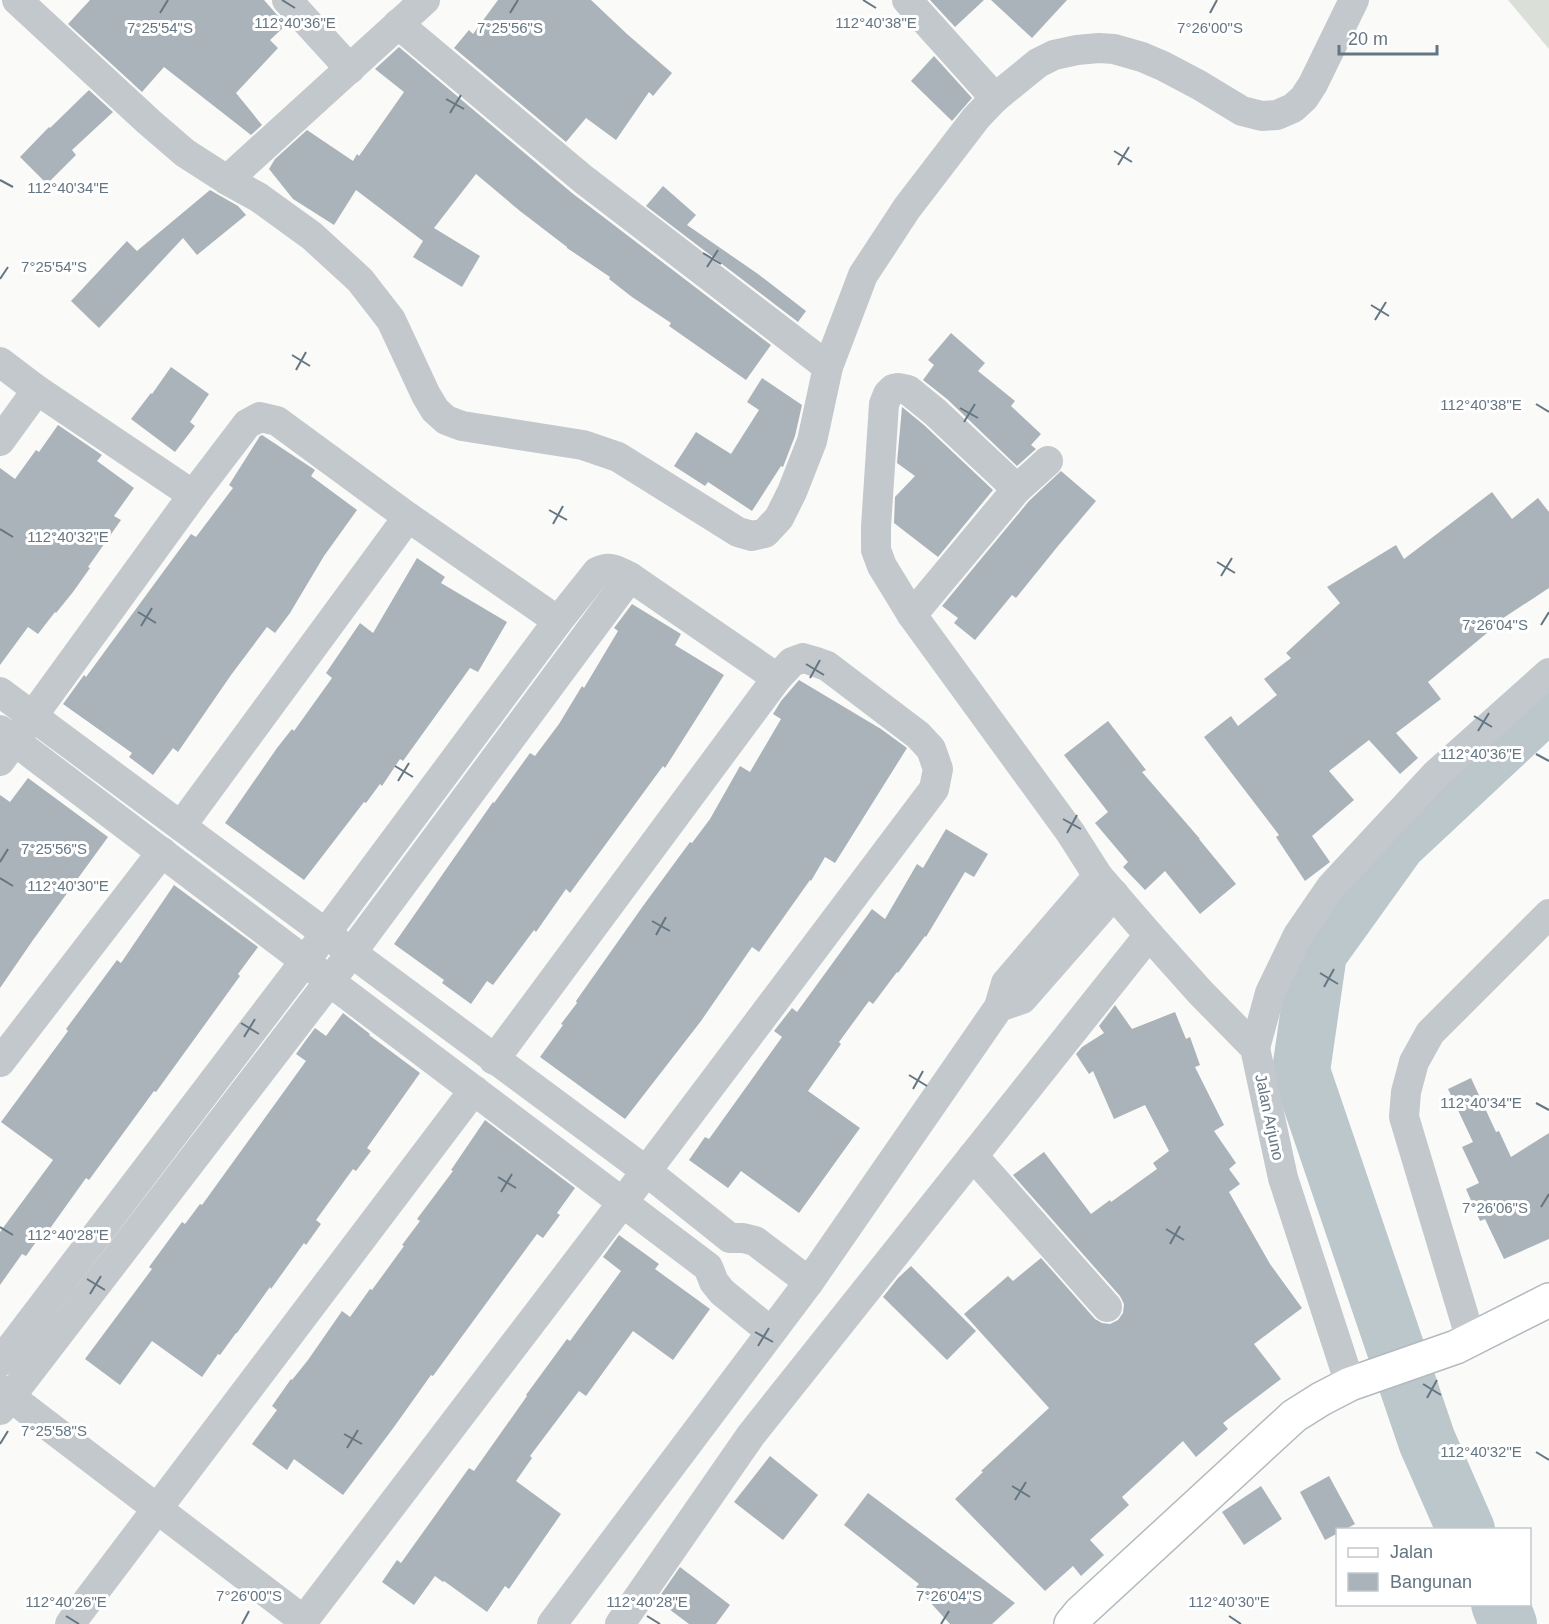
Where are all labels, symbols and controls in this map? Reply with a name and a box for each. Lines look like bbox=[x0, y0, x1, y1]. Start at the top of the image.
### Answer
text: 112°40'36"E bbox=[254, 14, 336, 31]
text: 112°40'38"E bbox=[835, 14, 917, 31]
scale bar bbox=[1339, 18, 1436, 56]
text: 7°25'54"S bbox=[127, 19, 193, 36]
text: 7°25'56"S bbox=[477, 19, 543, 36]
text: 7°26'00"S bbox=[1177, 19, 1243, 36]
text: 20 m bbox=[1348, 29, 1388, 49]
text: 112°40'34"E bbox=[27, 179, 109, 196]
text: 7°25'54"S bbox=[21, 258, 87, 275]
text: 112°40'38"E bbox=[1440, 396, 1522, 413]
text: 112°40'32"E bbox=[27, 528, 109, 545]
text: 7°26'04"S bbox=[1462, 616, 1528, 633]
text: 112°40'36"E bbox=[1440, 745, 1522, 762]
text: 7°25'56"S bbox=[21, 840, 87, 857]
text: 112°40'30"E bbox=[27, 877, 109, 894]
street label: Jalan Arjuno bbox=[1252, 1072, 1287, 1162]
text: 112°40'34"E bbox=[1440, 1094, 1522, 1111]
text: 7°26'06"S bbox=[1462, 1199, 1528, 1216]
text: 112°40'28"E bbox=[27, 1226, 109, 1243]
text: 7°25'58"S bbox=[21, 1422, 87, 1439]
text: 112°40'32"E bbox=[1440, 1443, 1522, 1460]
legend bbox=[1336, 1528, 1531, 1606]
text: Jalan bbox=[1390, 1542, 1433, 1562]
text: Bangunan bbox=[1390, 1572, 1472, 1592]
text: 7°26'00"S bbox=[216, 1587, 282, 1604]
text: 7°26'04"S bbox=[916, 1587, 982, 1604]
text: 112°40'26"E bbox=[25, 1593, 107, 1610]
text: 112°40'28"E bbox=[606, 1593, 688, 1610]
text: 112°40'30"E bbox=[1188, 1593, 1270, 1610]

